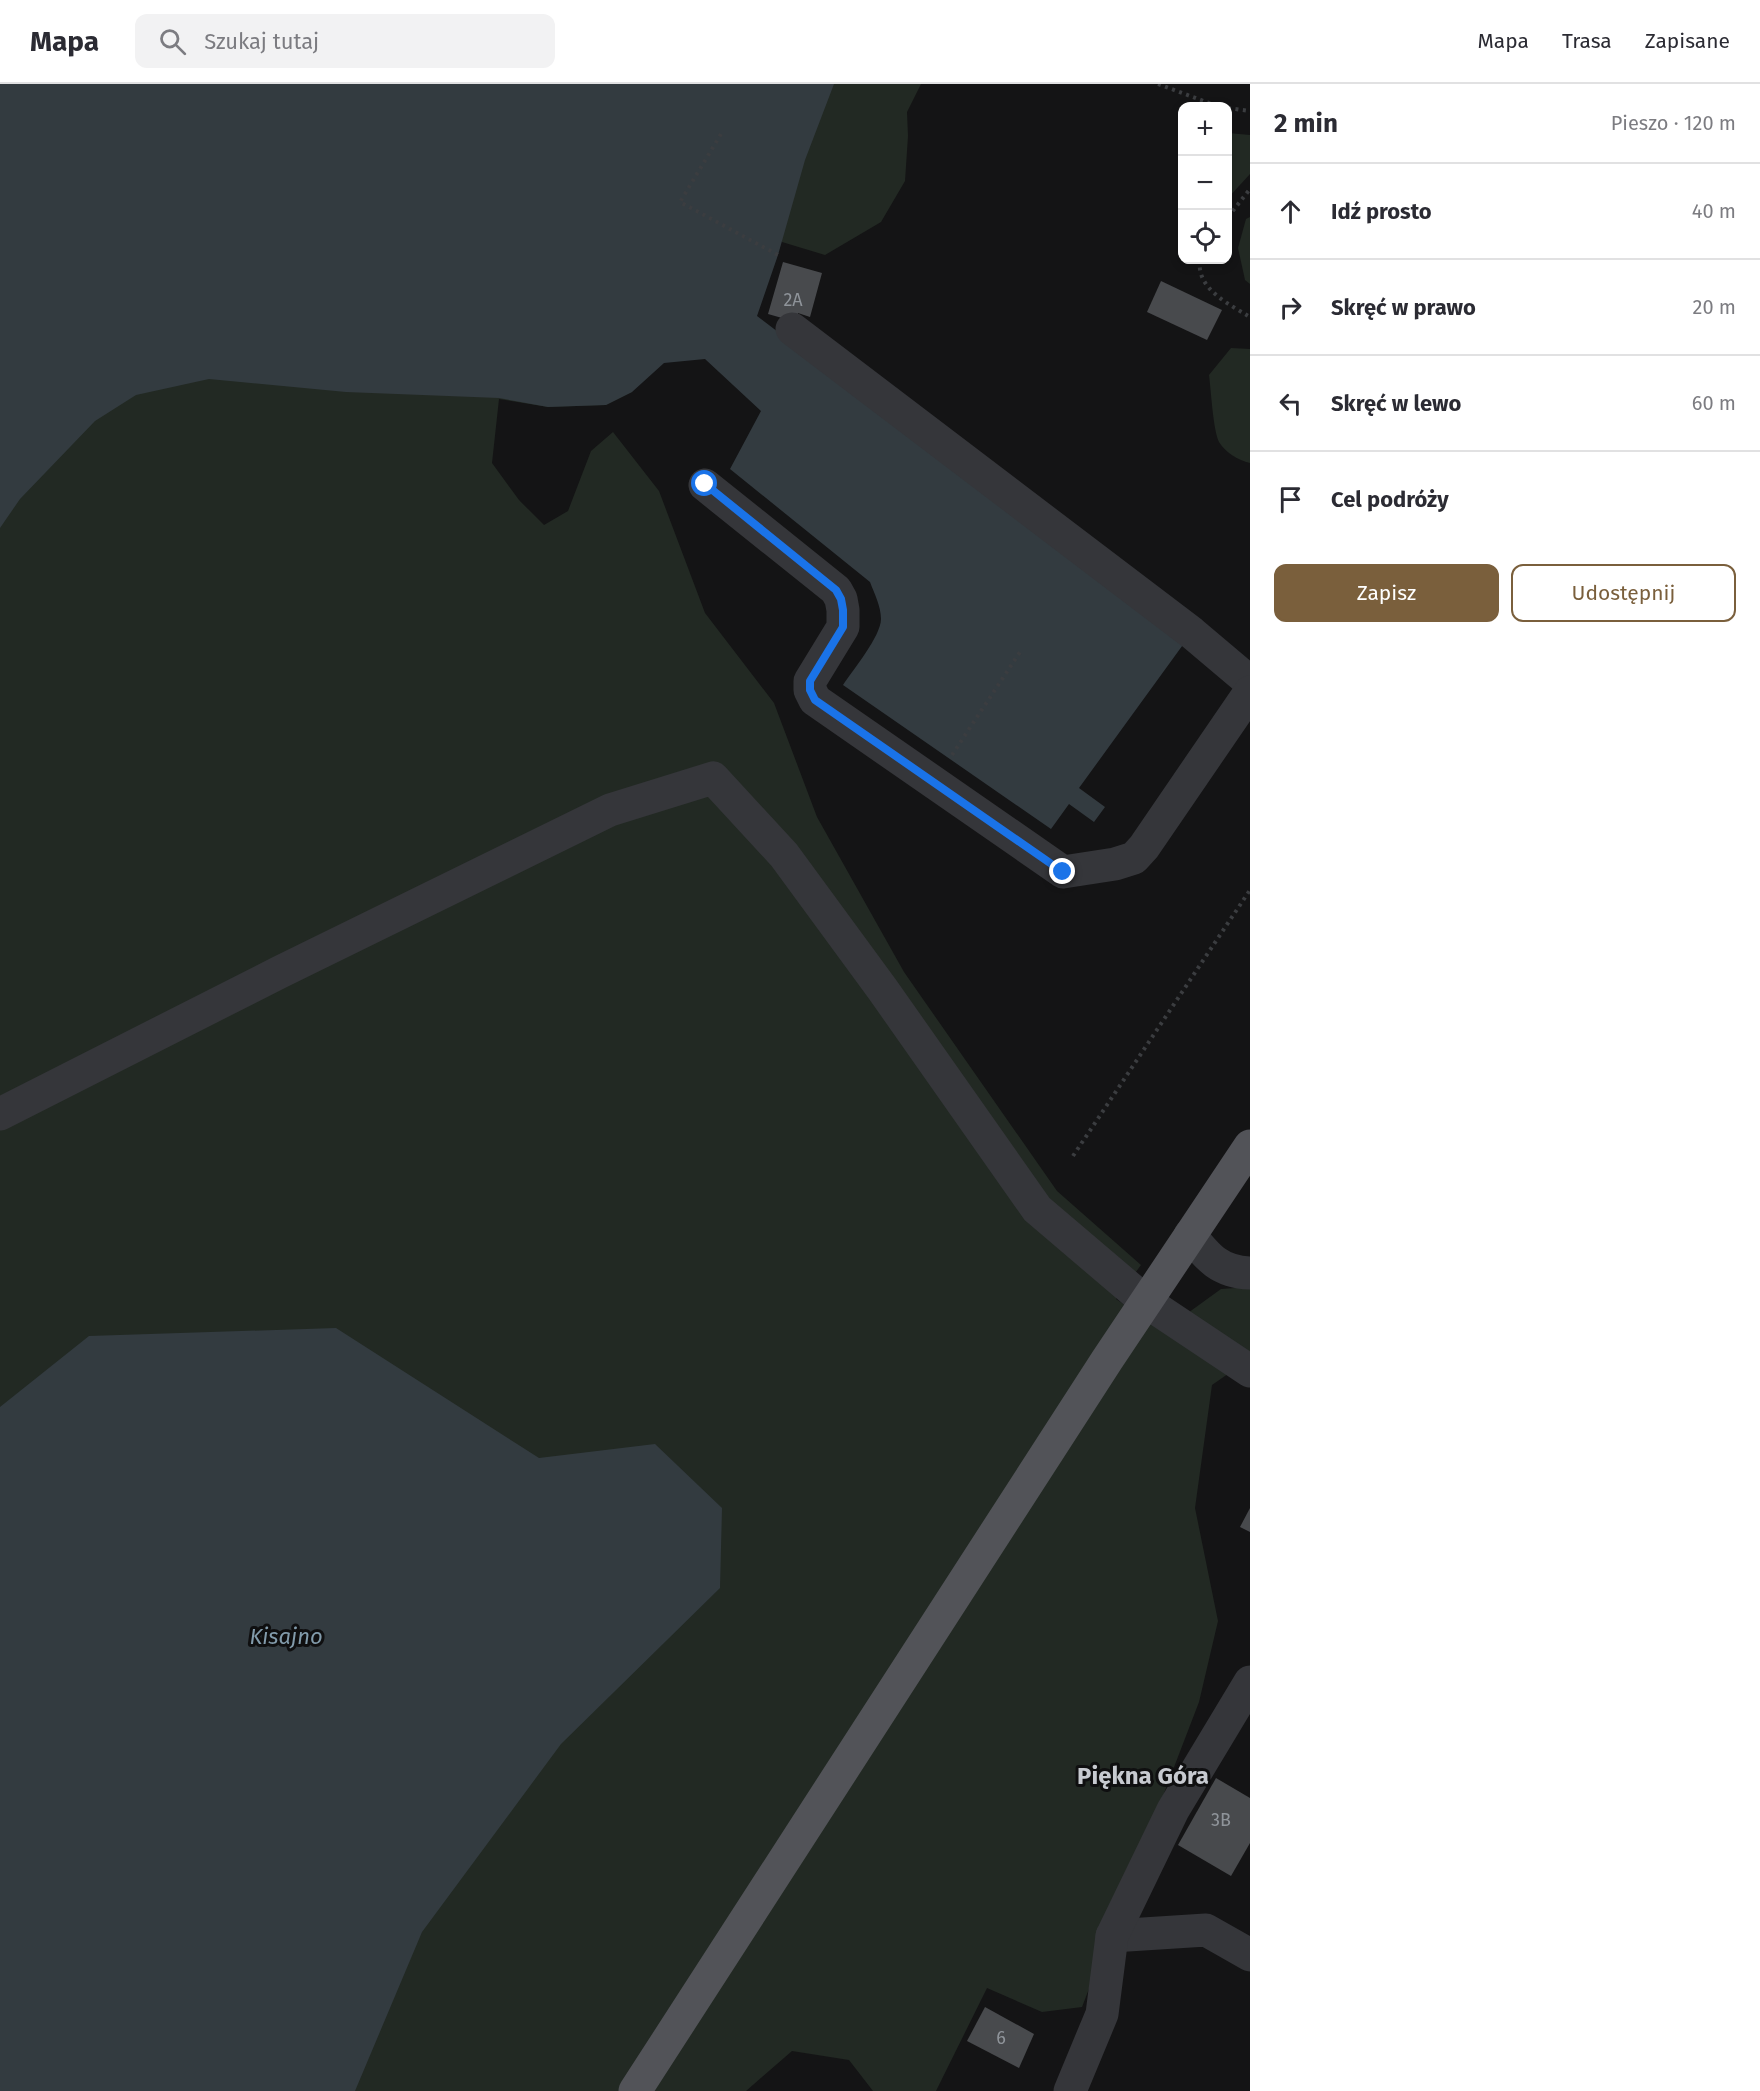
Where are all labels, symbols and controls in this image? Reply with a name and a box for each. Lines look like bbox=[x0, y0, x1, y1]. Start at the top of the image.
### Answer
search box bbox=[135, 14, 555, 68]
text: Mapa bbox=[30, 25, 99, 58]
icon: search bbox=[156, 25, 189, 58]
text: Szukaj tutaj bbox=[204, 28, 319, 55]
text: Mapa bbox=[1477, 28, 1529, 54]
text: Trasa bbox=[1562, 28, 1612, 54]
text: Zapisane bbox=[1645, 28, 1730, 54]
map controls bbox=[1178, 102, 1232, 264]
button: + bbox=[1178, 102, 1232, 156]
text: 2 min bbox=[1274, 108, 1338, 139]
text: Pieszo · 120 m bbox=[1611, 111, 1736, 135]
button: − bbox=[1178, 156, 1232, 210]
icon: ahead bbox=[1274, 195, 1307, 228]
text: Idź prosto bbox=[1331, 198, 1432, 225]
text: 40 m bbox=[1692, 199, 1736, 223]
button: locate bbox=[1178, 210, 1232, 264]
house number: 2A bbox=[783, 289, 803, 311]
icon: right bbox=[1274, 291, 1307, 324]
text: Skręć w prawo bbox=[1331, 294, 1476, 321]
text: 20 m bbox=[1693, 295, 1736, 319]
icon: left bbox=[1274, 387, 1307, 420]
text: Skręć w lewo bbox=[1331, 390, 1461, 417]
text: 60 m bbox=[1692, 391, 1736, 415]
route start bbox=[691, 470, 717, 496]
icon: arrive bbox=[1274, 483, 1307, 516]
text: Cel podróży bbox=[1331, 486, 1449, 513]
button: Zapisz bbox=[1274, 564, 1499, 622]
button: Udostępnij bbox=[1511, 564, 1736, 622]
route end bbox=[1049, 858, 1075, 884]
water label: Kisajno bbox=[249, 1623, 323, 1650]
district label: Piękna Góra bbox=[1077, 1762, 1209, 1790]
house number: 3B bbox=[1211, 1809, 1231, 1831]
house number: 6 bbox=[996, 2027, 1006, 2049]

